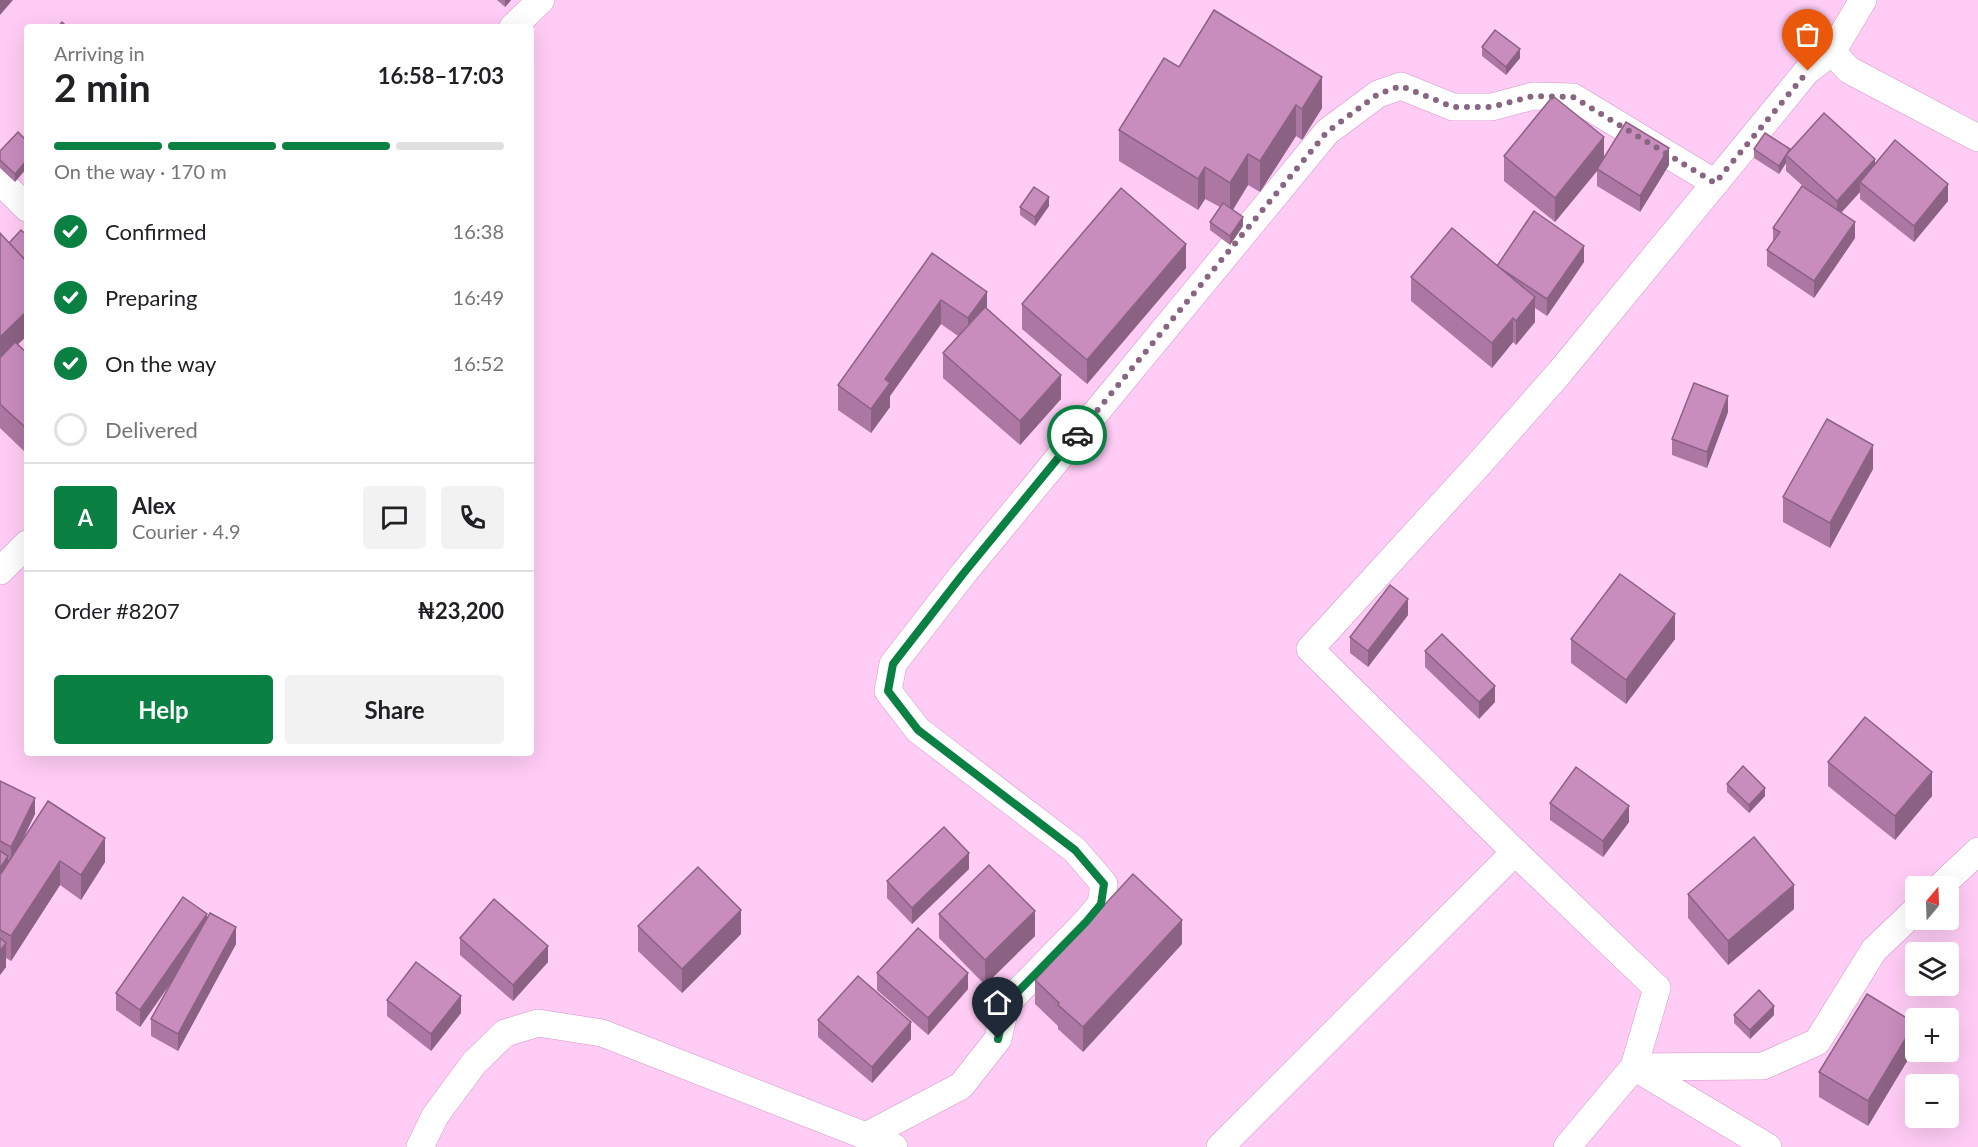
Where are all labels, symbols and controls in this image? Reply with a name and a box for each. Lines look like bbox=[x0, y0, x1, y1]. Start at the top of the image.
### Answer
pin bbox=[1782, 9, 1833, 71]
icon: bag bbox=[1791, 18, 1824, 51]
text: Arriving in bbox=[54, 41, 145, 65]
text: 16:58–17:03 bbox=[378, 62, 504, 89]
text: 2 min bbox=[54, 64, 151, 110]
text: On the way · 170 m bbox=[54, 159, 227, 183]
icon: check bbox=[54, 215, 87, 248]
text: Confirmed bbox=[105, 218, 207, 245]
text: 16:38 bbox=[453, 219, 504, 243]
icon: check bbox=[54, 281, 87, 314]
text: Preparing bbox=[105, 284, 197, 311]
text: 16:49 bbox=[453, 285, 504, 309]
icon: check bbox=[54, 347, 87, 380]
text: On the way bbox=[105, 350, 216, 377]
text: 16:52 bbox=[453, 351, 504, 375]
courier bbox=[1047, 405, 1107, 465]
text: Delivered bbox=[105, 416, 198, 443]
icon: car bbox=[1061, 419, 1094, 452]
button: chat bbox=[363, 486, 426, 549]
button: phone bbox=[441, 486, 504, 549]
text: Alex bbox=[132, 492, 176, 519]
text: A bbox=[78, 504, 93, 531]
text: Courier · 4.9 bbox=[132, 519, 241, 543]
text: Order #8207 bbox=[54, 597, 180, 624]
text: ₦23,200 bbox=[417, 597, 504, 624]
button: Help bbox=[54, 675, 273, 744]
button: Share bbox=[285, 675, 504, 744]
north arrow bbox=[1905, 876, 1959, 930]
map controls bbox=[1905, 876, 1959, 1128]
button: layers bbox=[1905, 942, 1959, 996]
pin bbox=[972, 977, 1023, 1039]
icon: home bbox=[981, 986, 1014, 1019]
button: + bbox=[1905, 1008, 1959, 1062]
button: − bbox=[1905, 1074, 1959, 1128]

